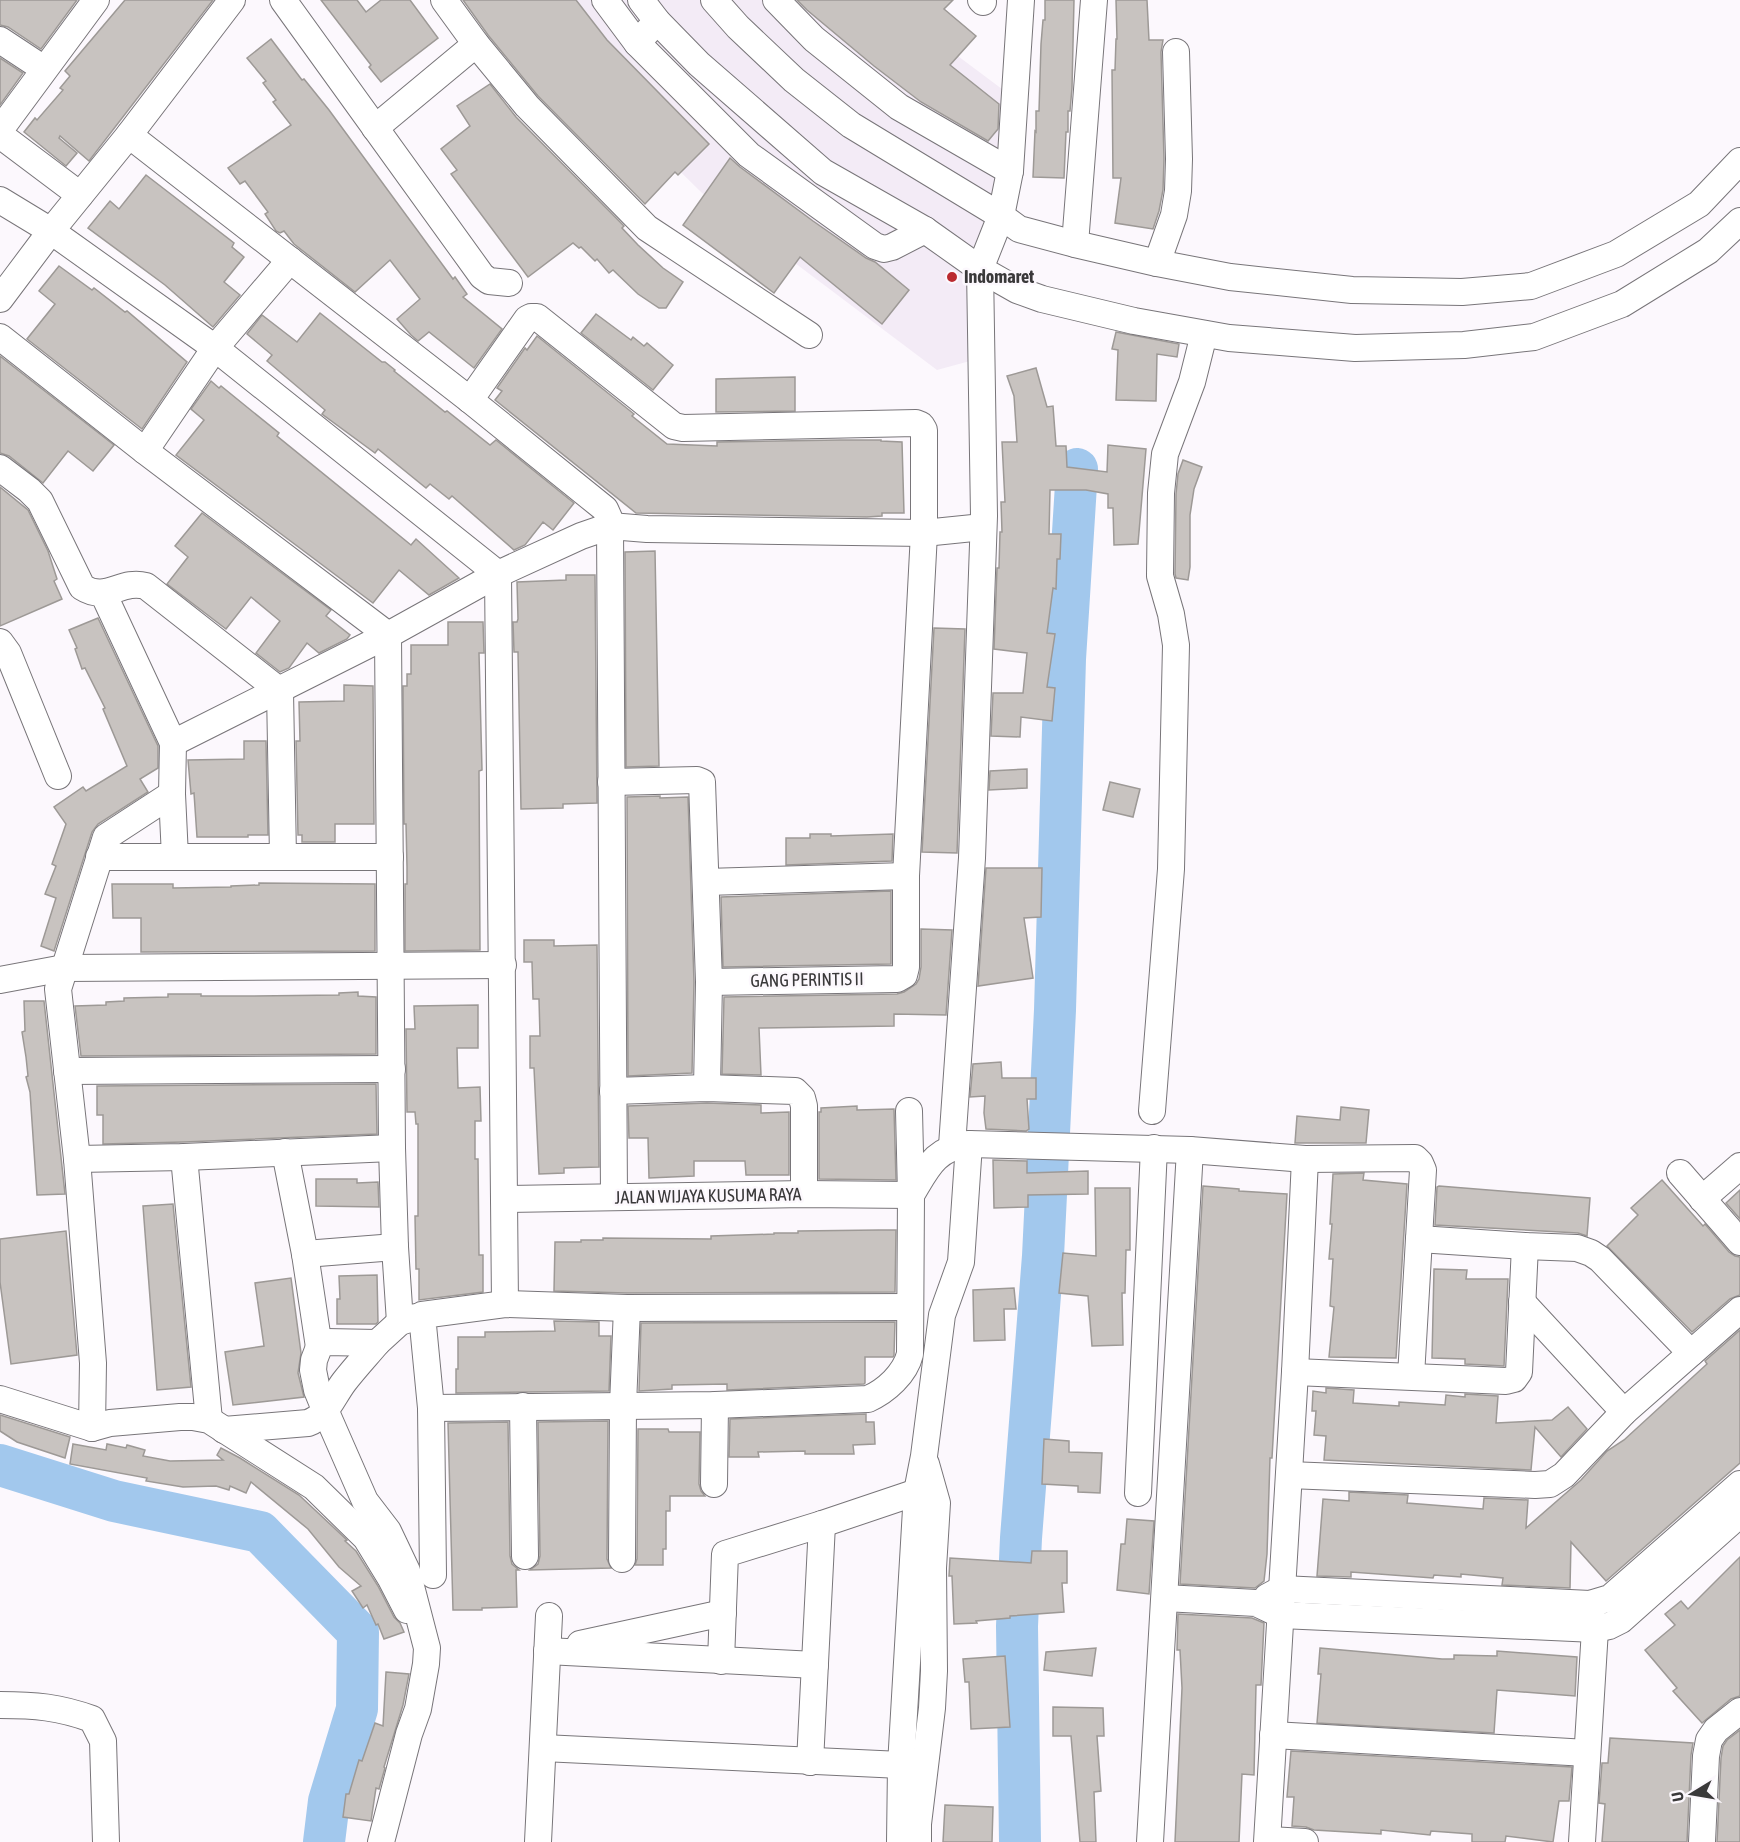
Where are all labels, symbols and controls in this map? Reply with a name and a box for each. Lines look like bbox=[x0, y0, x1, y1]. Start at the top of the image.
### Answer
place label: Indomaret bbox=[964, 266, 1035, 287]
marker: Indomaret bbox=[945, 270, 959, 284]
street label: GANG PERINTIS II bbox=[750, 968, 864, 991]
street label: JALAN WIJAYA KUSUMA RAYA bbox=[614, 1183, 802, 1208]
north arrow bbox=[1662, 1764, 1722, 1824]
text: U bbox=[1668, 1791, 1687, 1803]

